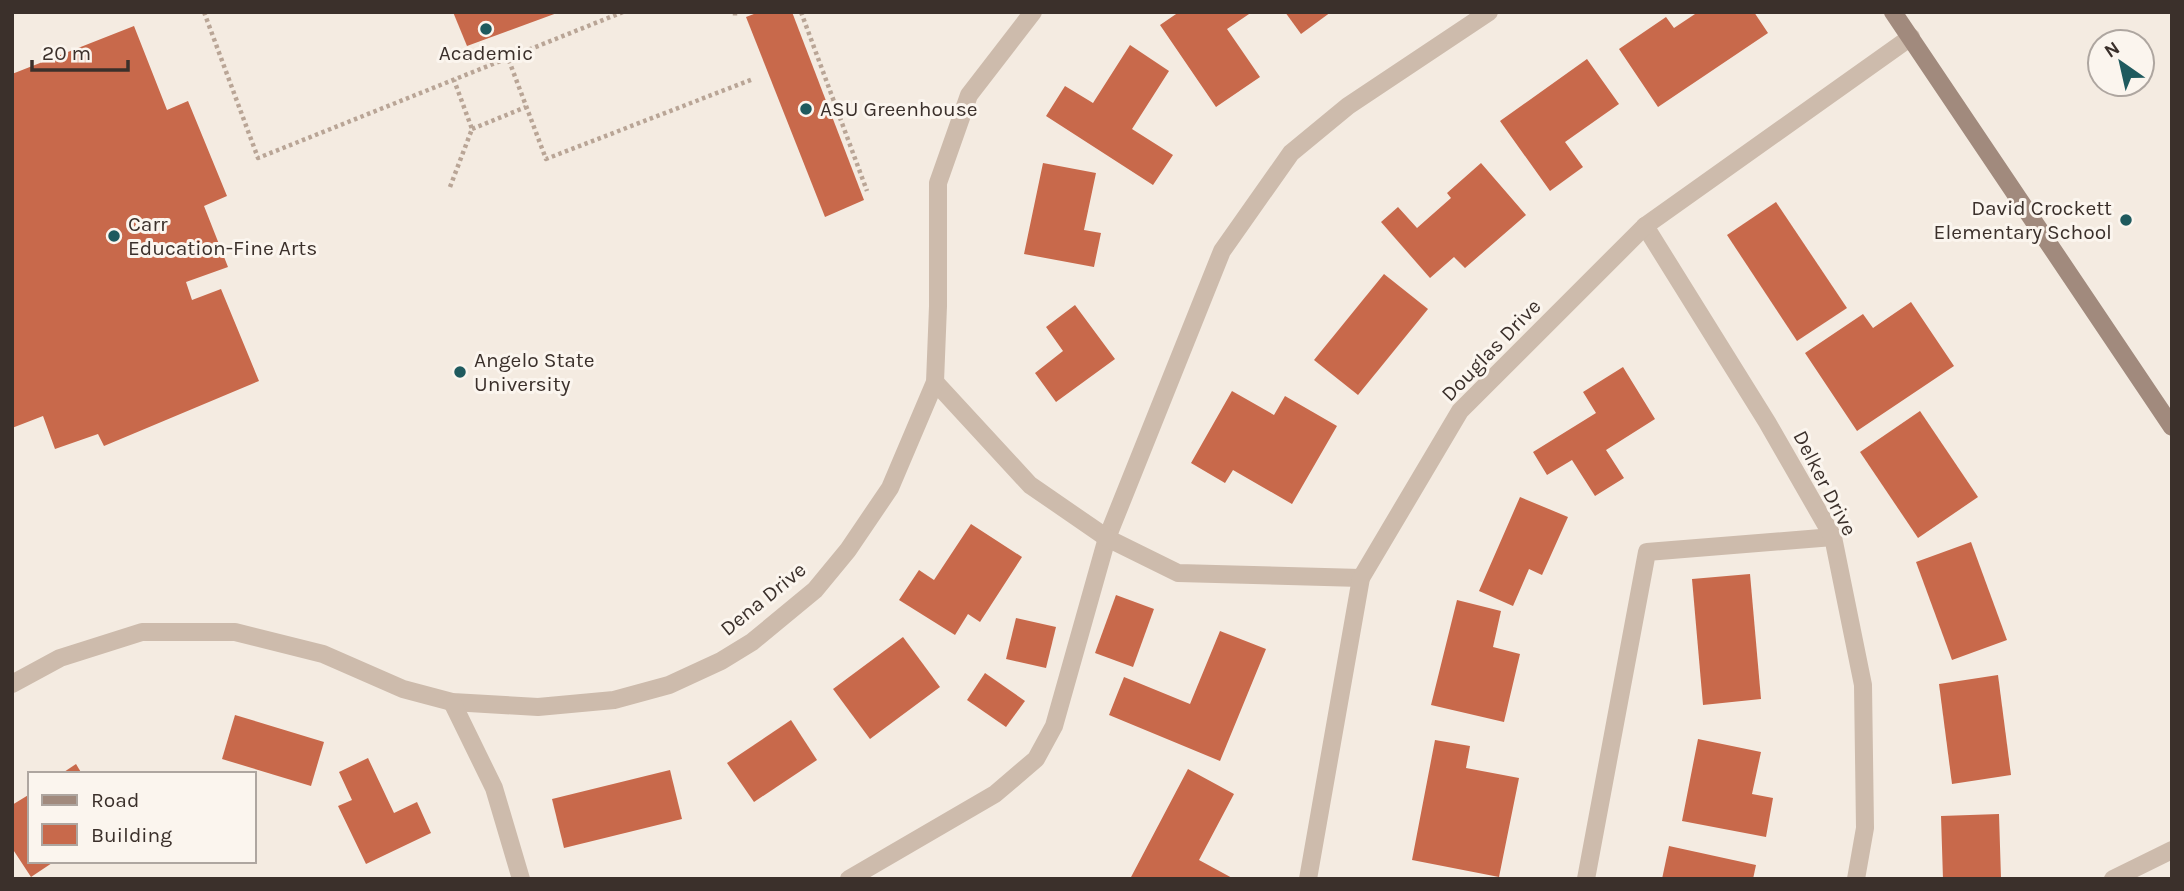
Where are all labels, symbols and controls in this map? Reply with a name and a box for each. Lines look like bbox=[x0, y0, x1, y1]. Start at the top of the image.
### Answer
marker: Academic bbox=[478, 21, 494, 37]
scale bar bbox=[32, 28, 128, 72]
north arrow bbox=[2086, 28, 2156, 98]
text: N bbox=[2100, 37, 2124, 63]
text: 20 m bbox=[42, 41, 91, 65]
place label: Academic bbox=[439, 41, 533, 65]
place label: ASU Greenhouse bbox=[820, 97, 978, 121]
marker: ASU Greenhouse bbox=[798, 101, 814, 117]
place label: David Crockett Elementary School bbox=[1934, 196, 2112, 244]
place label: Carr Education-Fine Arts bbox=[128, 212, 317, 260]
marker: David Crockett Elementary School bbox=[2118, 212, 2134, 228]
marker: Carr Education-Fine Arts bbox=[106, 228, 122, 244]
street label: Douglas Drive bbox=[1436, 294, 1546, 406]
place label: Angelo State University bbox=[474, 348, 595, 396]
marker: Angelo State University bbox=[452, 364, 468, 380]
street label: Delker Drive bbox=[1788, 426, 1862, 540]
street label: Dena Drive bbox=[715, 557, 811, 641]
legend bbox=[28, 772, 256, 863]
text: Road bbox=[91, 788, 139, 812]
text: Building bbox=[91, 823, 172, 847]

